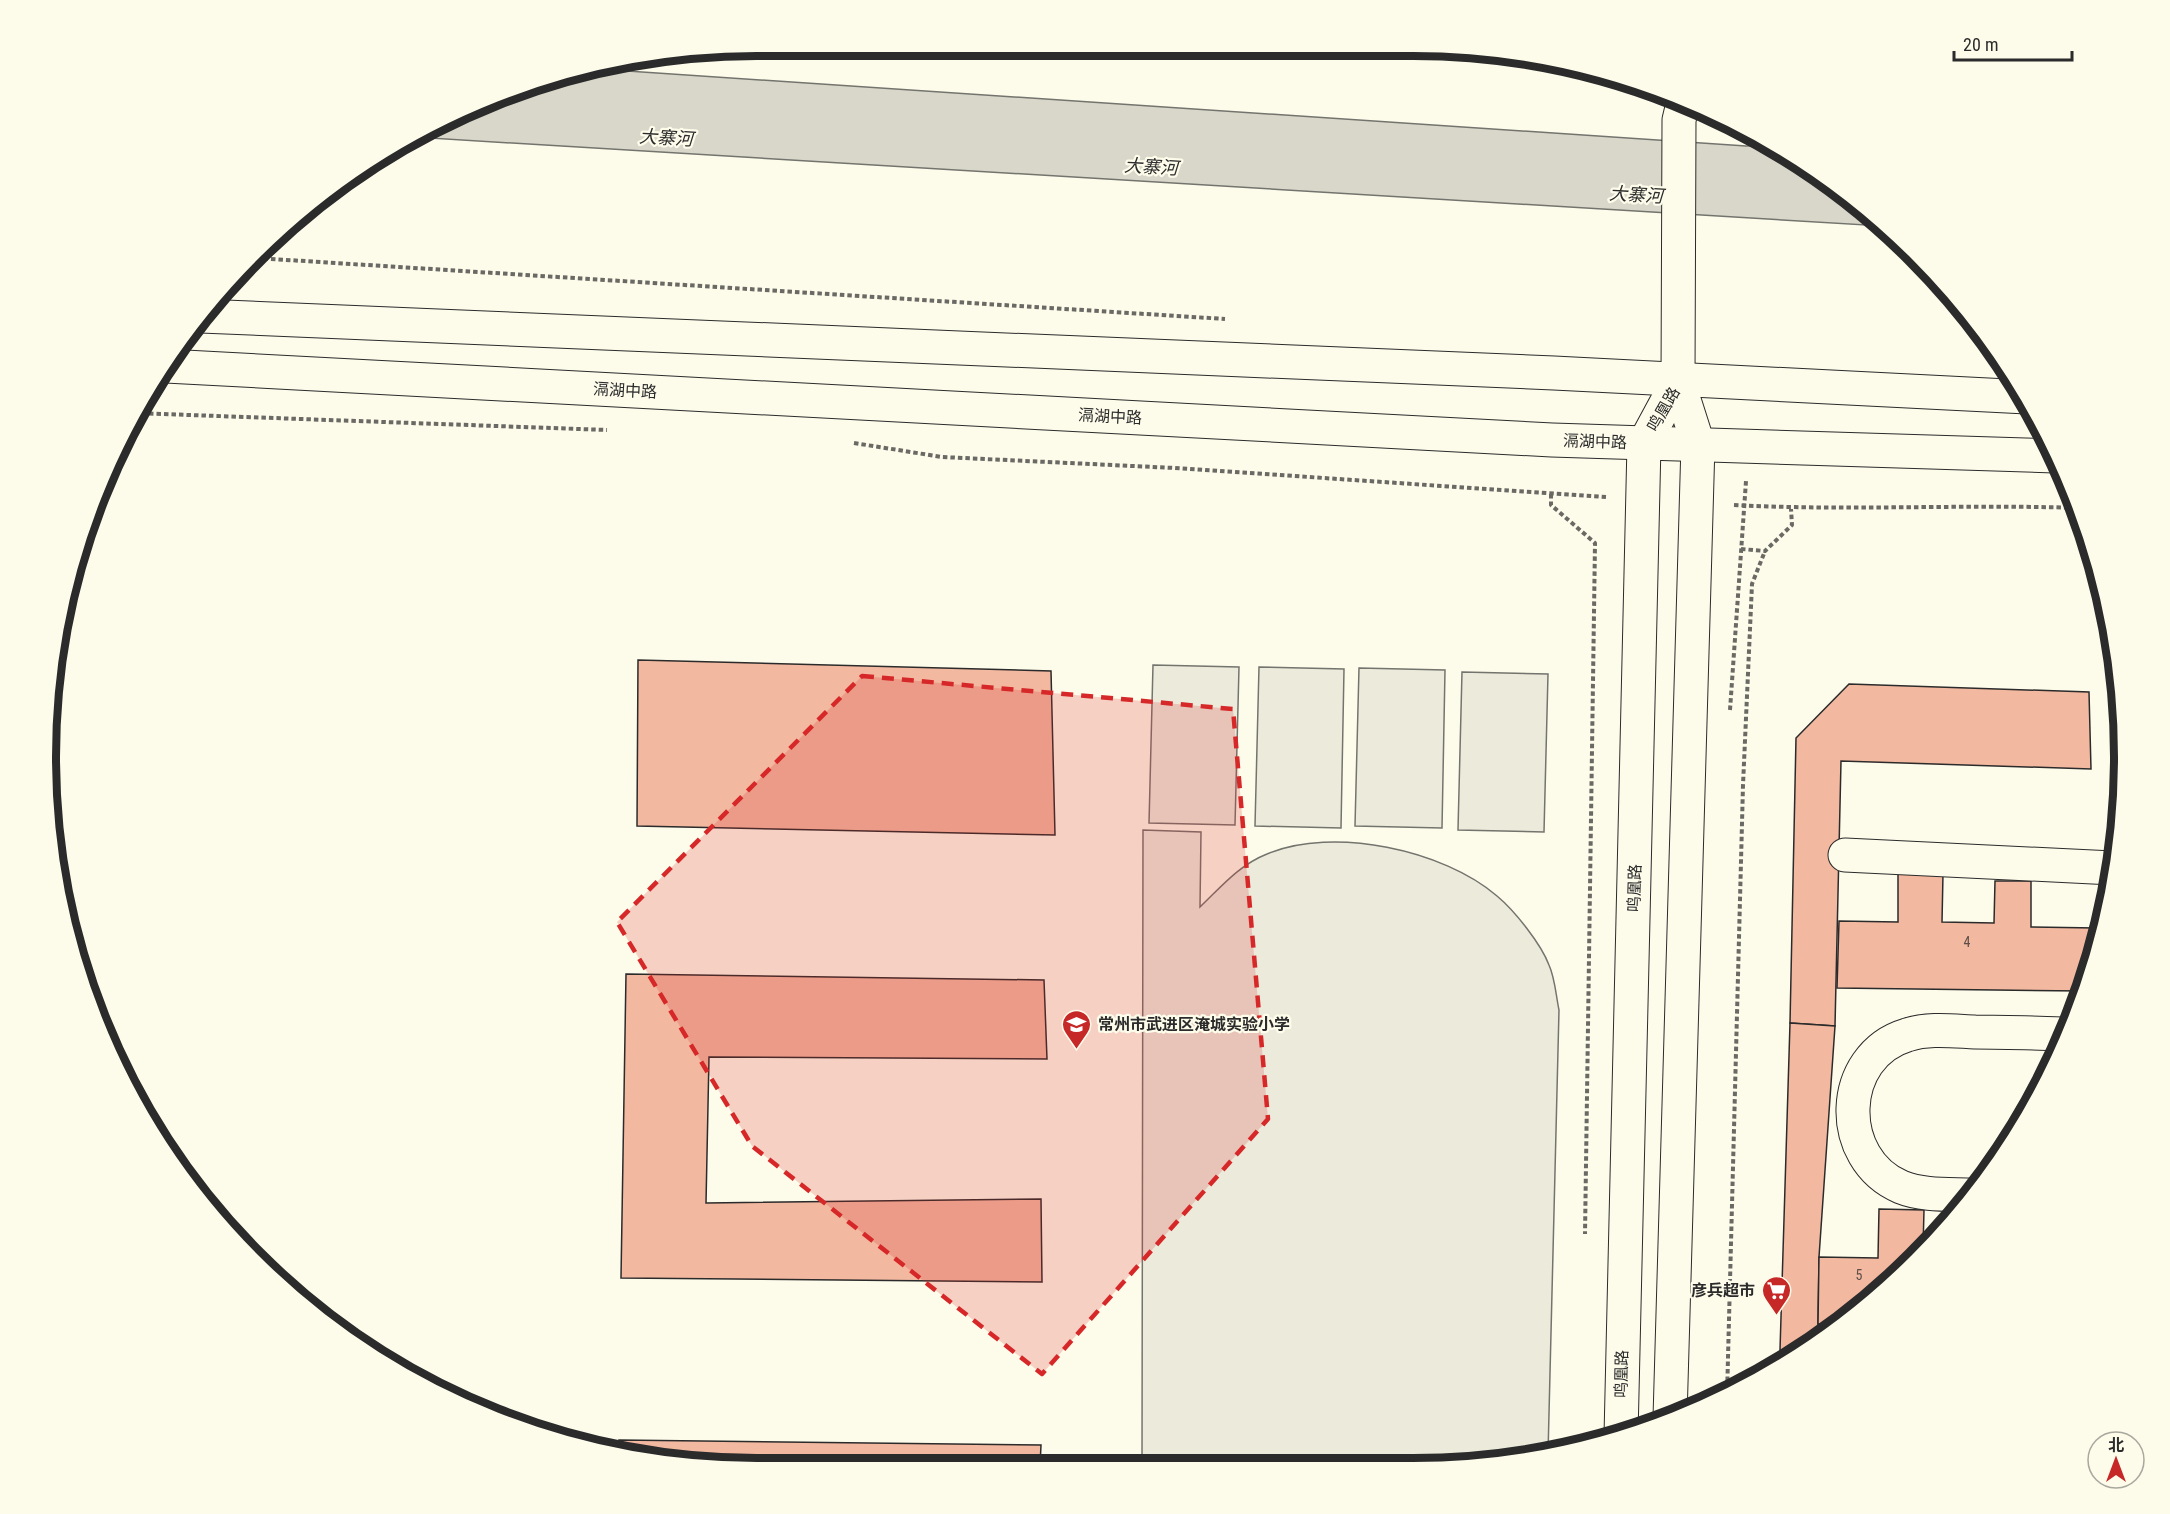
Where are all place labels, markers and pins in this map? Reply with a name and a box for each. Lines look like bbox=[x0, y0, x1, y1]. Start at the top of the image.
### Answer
school or university icon: 常州市武进区淹城实验小学 bbox=[1061, 1008, 1093, 1050]
place label: 常州市武进区淹城实验小学 bbox=[1098, 1015, 1290, 1034]
supermarket icon: 彦兵超市 bbox=[1760, 1274, 1792, 1316]
place label: 彦兵超市 bbox=[1691, 1281, 1755, 1300]

